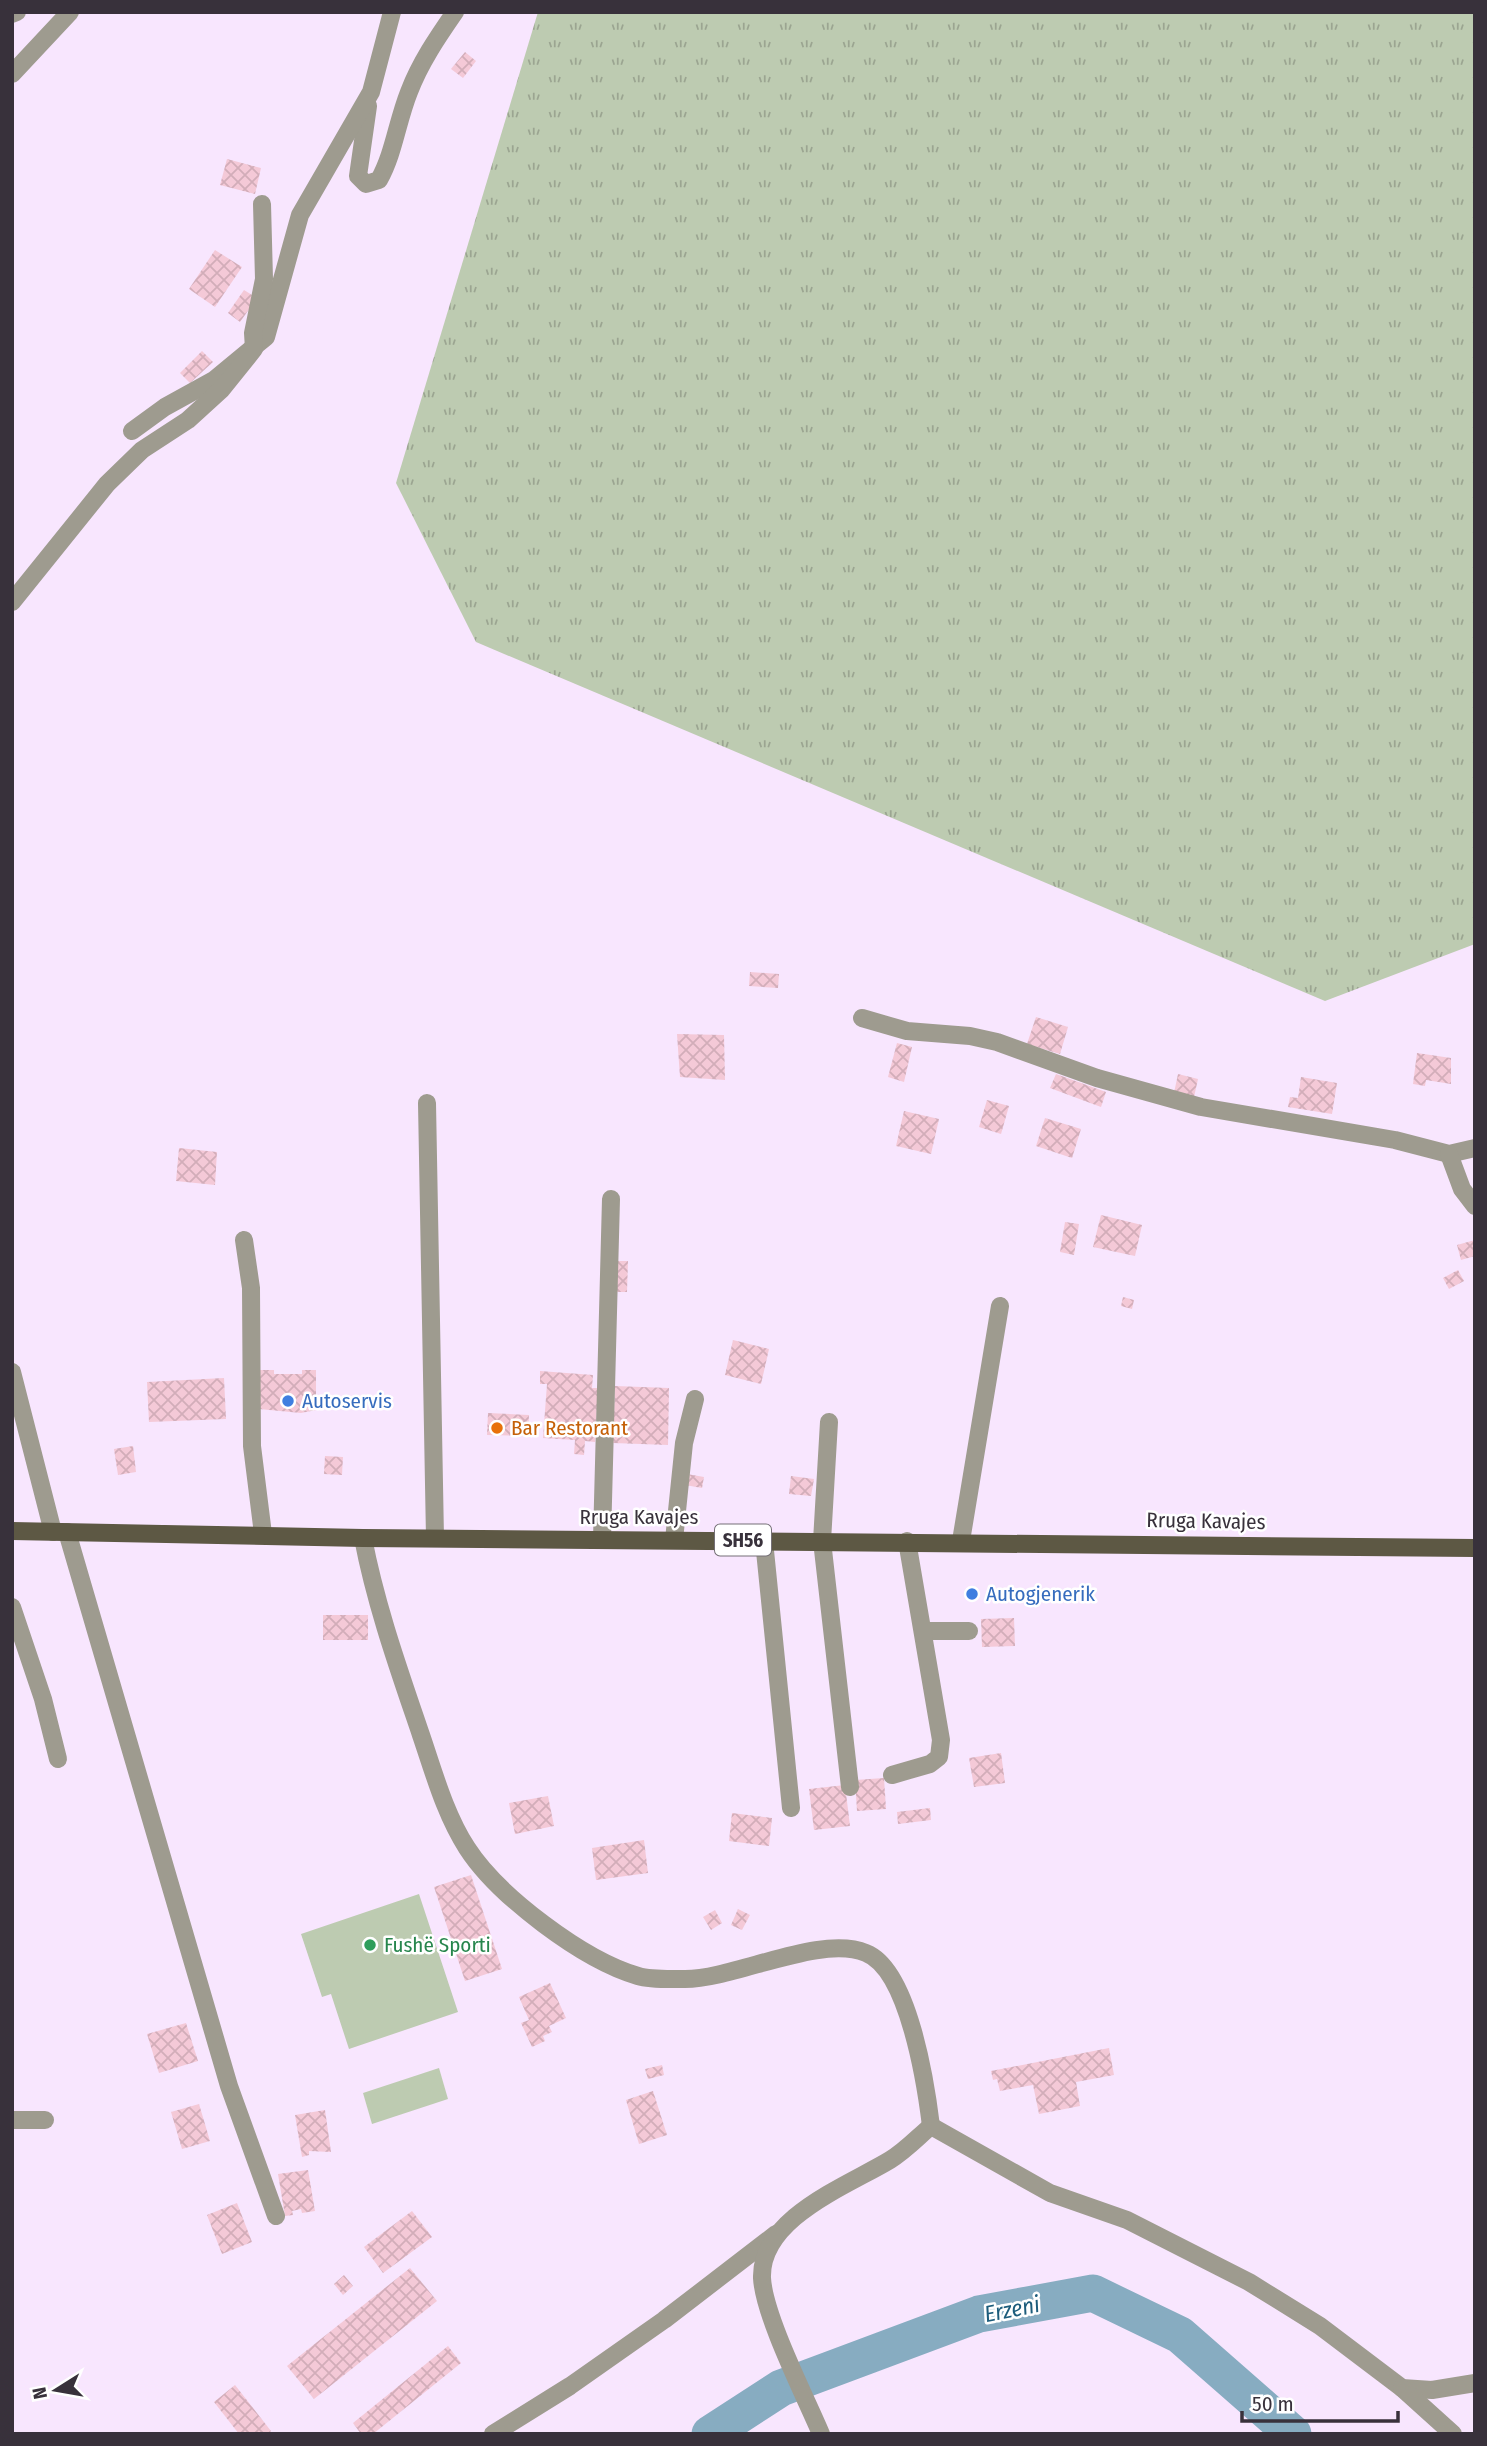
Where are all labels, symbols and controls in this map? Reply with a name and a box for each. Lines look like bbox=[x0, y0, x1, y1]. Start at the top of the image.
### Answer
place label: Autoservis bbox=[302, 1388, 392, 1414]
marker: Autoservis bbox=[280, 1393, 296, 1409]
place label: Bar Restorant bbox=[511, 1415, 628, 1441]
marker: Bar Restorant bbox=[489, 1420, 505, 1436]
street label: Rruga Kavajes bbox=[579, 1504, 699, 1530]
street label: Rruga Kavajes bbox=[1146, 1507, 1266, 1535]
road number: SH56 bbox=[715, 1524, 771, 1556]
place label: Autogjenerik bbox=[986, 1581, 1095, 1607]
marker: Autogjenerik bbox=[964, 1586, 980, 1602]
place label: Fushë Sporti bbox=[384, 1932, 491, 1958]
marker: Fushë Sporti bbox=[362, 1937, 378, 1953]
water label: Erzeni bbox=[982, 2290, 1042, 2328]
north arrow bbox=[21, 2355, 91, 2425]
scale bar bbox=[1242, 2380, 1398, 2424]
text: N bbox=[27, 2385, 52, 2401]
text: 50 m bbox=[1252, 2391, 1294, 2417]

